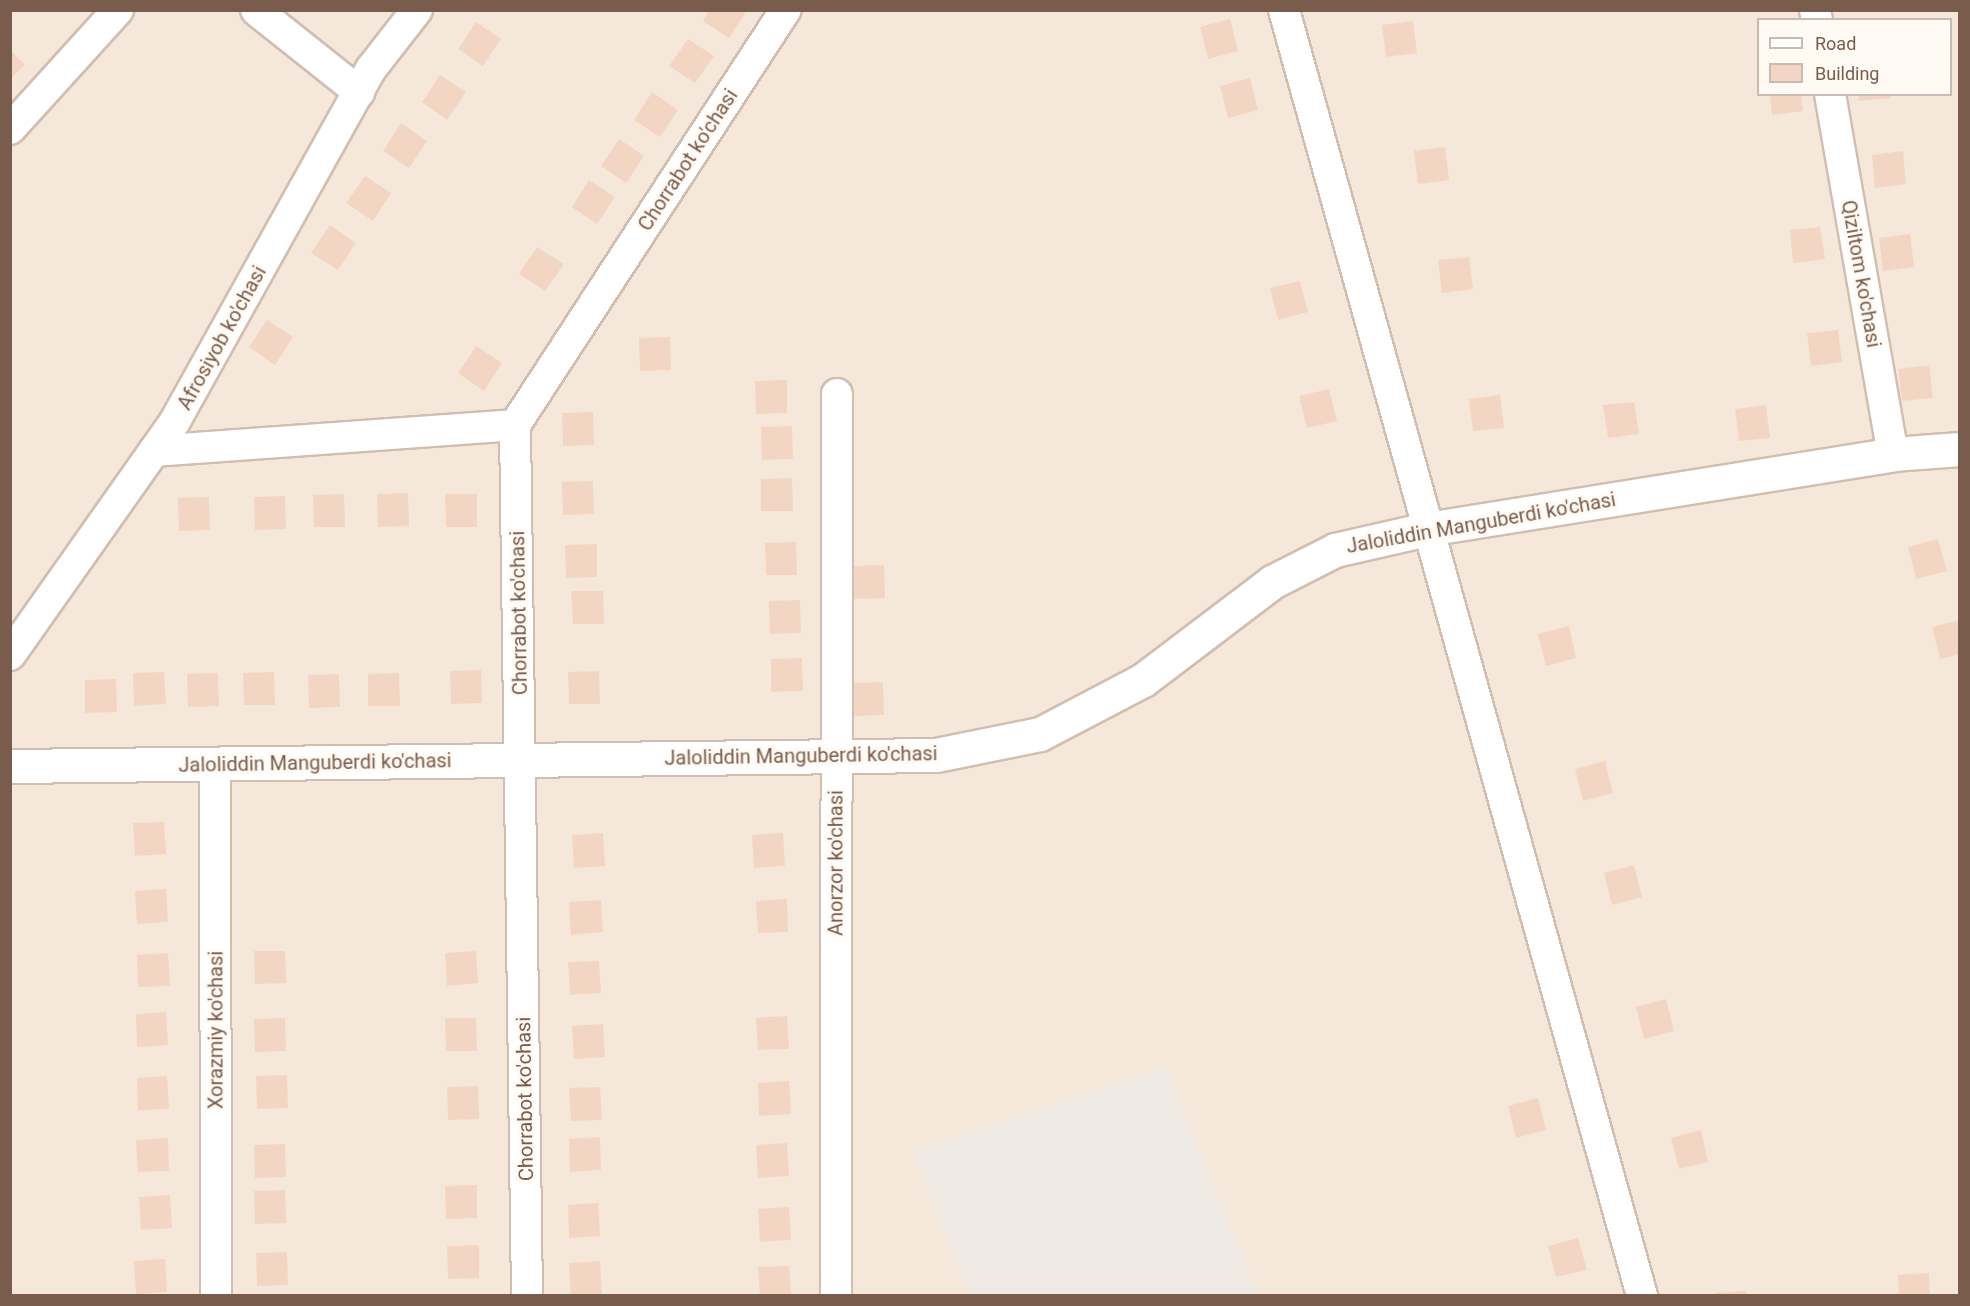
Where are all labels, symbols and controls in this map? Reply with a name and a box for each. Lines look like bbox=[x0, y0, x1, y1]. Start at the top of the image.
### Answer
legend bbox=[1757, 18, 1952, 96]
text: Road bbox=[1815, 33, 1856, 54]
text: Building bbox=[1815, 63, 1879, 84]
street label: Chorrabot ko'chasi bbox=[633, 85, 743, 235]
street label: Qiziltom ko'chasi bbox=[1836, 198, 1886, 350]
street label: Afrosiyob ko'chasi bbox=[173, 262, 271, 414]
street label: Jaloliddin Manguberdi ko'chasi bbox=[1344, 487, 1618, 559]
street label: Chorrabot ko'chasi bbox=[506, 531, 532, 695]
street label: Jaloliddin Manguberdi ko'chasi bbox=[664, 742, 938, 770]
street label: Jaloliddin Manguberdi ko'chasi bbox=[178, 749, 452, 777]
street label: Anorzor ko'chasi bbox=[824, 790, 848, 936]
street label: Xorazmiy ko'chasi bbox=[204, 951, 228, 1109]
street label: Chorrabot ko'chasi bbox=[512, 1017, 538, 1181]

